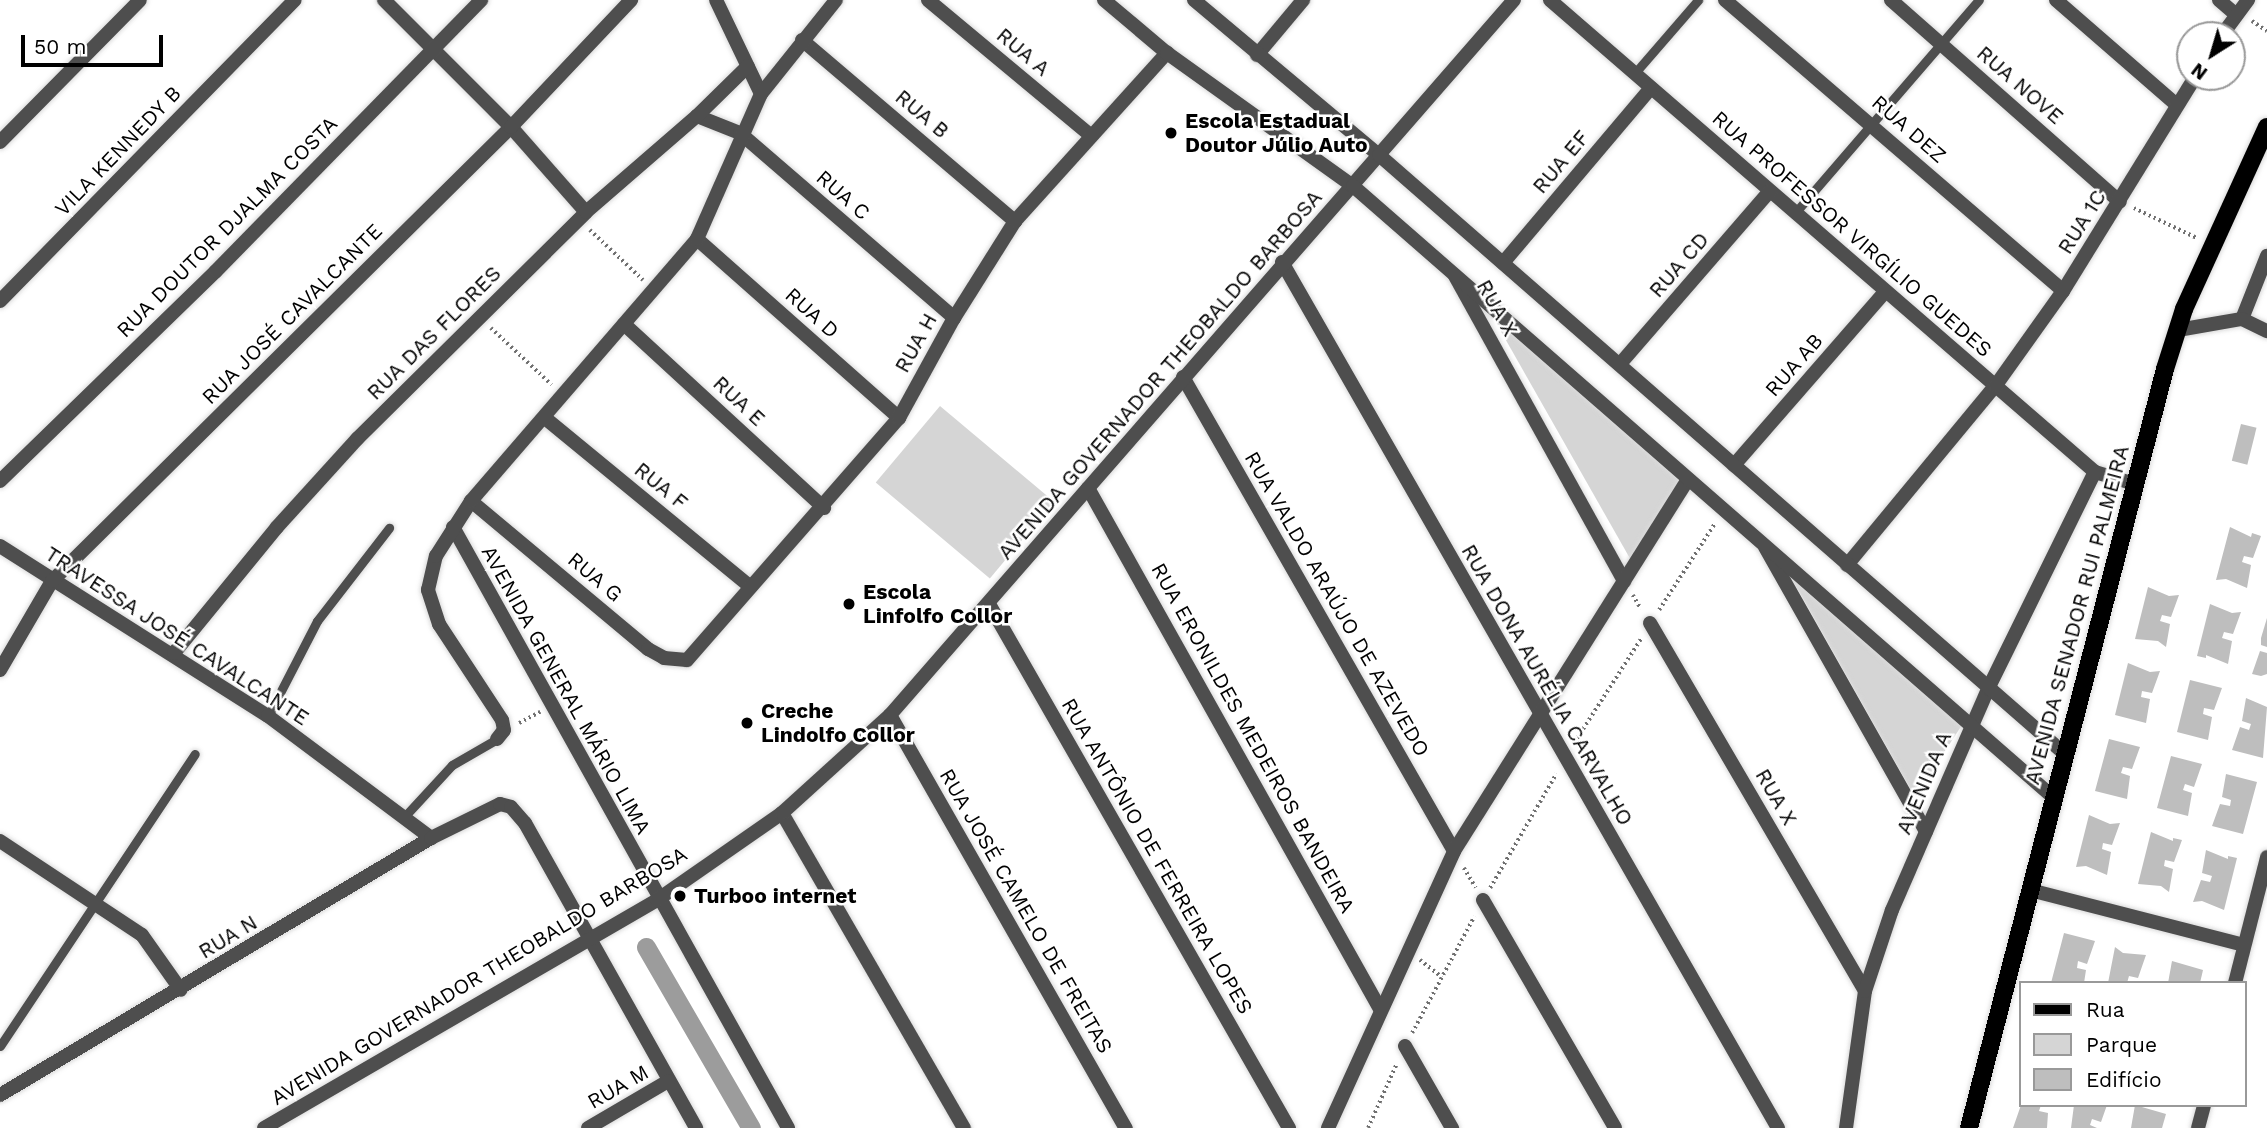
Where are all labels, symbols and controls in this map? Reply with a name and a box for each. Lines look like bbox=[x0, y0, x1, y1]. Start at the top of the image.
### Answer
scale bar bbox=[24, 21, 166, 65]
north arrow bbox=[2176, 21, 2246, 91]
street label: RUA A bbox=[991, 22, 1055, 82]
text: 50 m bbox=[34, 34, 86, 59]
street label: RUA NOVE bbox=[1971, 40, 2069, 130]
text: N bbox=[2187, 58, 2212, 85]
street label: VILA KENNEDY B bbox=[49, 80, 187, 222]
street label: RUA B bbox=[890, 84, 954, 144]
street label: RUA DEZ bbox=[1866, 90, 1952, 168]
street label: RUA PROFESSOR VIRGÍLIO GUEDES bbox=[1706, 105, 1998, 363]
place label: Escola Estadual Doutor Júlio Auto bbox=[1185, 108, 1369, 158]
street label: RUA DOUTOR DJALMA COSTA bbox=[111, 111, 343, 343]
marker: Escola Estadual Doutor Júlio Auto bbox=[1163, 125, 1179, 141]
street label: RUA EF bbox=[1527, 125, 1595, 199]
street label: RUA C bbox=[811, 165, 875, 225]
street label: AVENIDA GOVERNADOR THEOBALDO BARBOSA bbox=[992, 185, 1328, 565]
street label: RUA 1C bbox=[2052, 185, 2112, 259]
street label: RUA JOSÉ CAVALCANTE bbox=[196, 218, 388, 410]
street label: RUA CD bbox=[1644, 227, 1714, 303]
street label: RUA DAS FLORES bbox=[362, 261, 506, 405]
street label: RUA X bbox=[1471, 275, 1523, 341]
street label: RUA D bbox=[780, 282, 844, 344]
street label: RUA H bbox=[889, 309, 943, 377]
street label: RUA AB bbox=[1759, 328, 1829, 402]
street label: RUA E bbox=[707, 370, 771, 432]
street label: AVENIDA SENADOR RUI PALMEIRA bbox=[2019, 442, 2135, 788]
street label: RUA VALDO ARAÚJO DE AZEVEDO bbox=[1238, 446, 1436, 762]
street label: RUA F bbox=[629, 457, 693, 515]
street label: RUA DONA AURÉLIA CARVALHO bbox=[1455, 538, 1639, 832]
street label: TRAVESSA JOSÉ CAVALCANTE bbox=[40, 541, 314, 731]
street label: AVENIDA GENERAL MÁRIO LIMA bbox=[476, 541, 656, 839]
street label: RUA G bbox=[562, 547, 628, 607]
street label: RUA ERONILDES MEDEIROS BANDEIRA bbox=[1146, 558, 1360, 918]
place label: Escola Linfolfo Collor bbox=[863, 579, 1012, 629]
marker: Escola Linfolfo Collor bbox=[841, 596, 857, 612]
street label: RUA ANTÔNIO DE FERREIRA LOPES bbox=[1055, 693, 1259, 1019]
place label: Creche Lindolfo Collor bbox=[761, 698, 915, 748]
marker: Creche Lindolfo Collor bbox=[739, 715, 755, 731]
street label: AVENIDA A bbox=[1891, 727, 1957, 839]
street label: RUA JOSÉ CAMELO DE FREITAS bbox=[934, 764, 1118, 1058]
street label: RUA X bbox=[1750, 764, 1802, 830]
street label: AVENIDA GOVERNADOR THEOBALDO BARBOSA bbox=[266, 841, 692, 1111]
place label: Turboo internet bbox=[694, 883, 856, 909]
marker: Turboo internet bbox=[672, 888, 688, 904]
street label: RUA N bbox=[194, 910, 262, 964]
legend bbox=[2018, 981, 2246, 1107]
text: Rua bbox=[2086, 997, 2125, 1022]
text: Parque bbox=[2086, 1032, 2157, 1057]
street label: RUA M bbox=[583, 1059, 653, 1115]
text: Edifício bbox=[2086, 1067, 2162, 1092]

